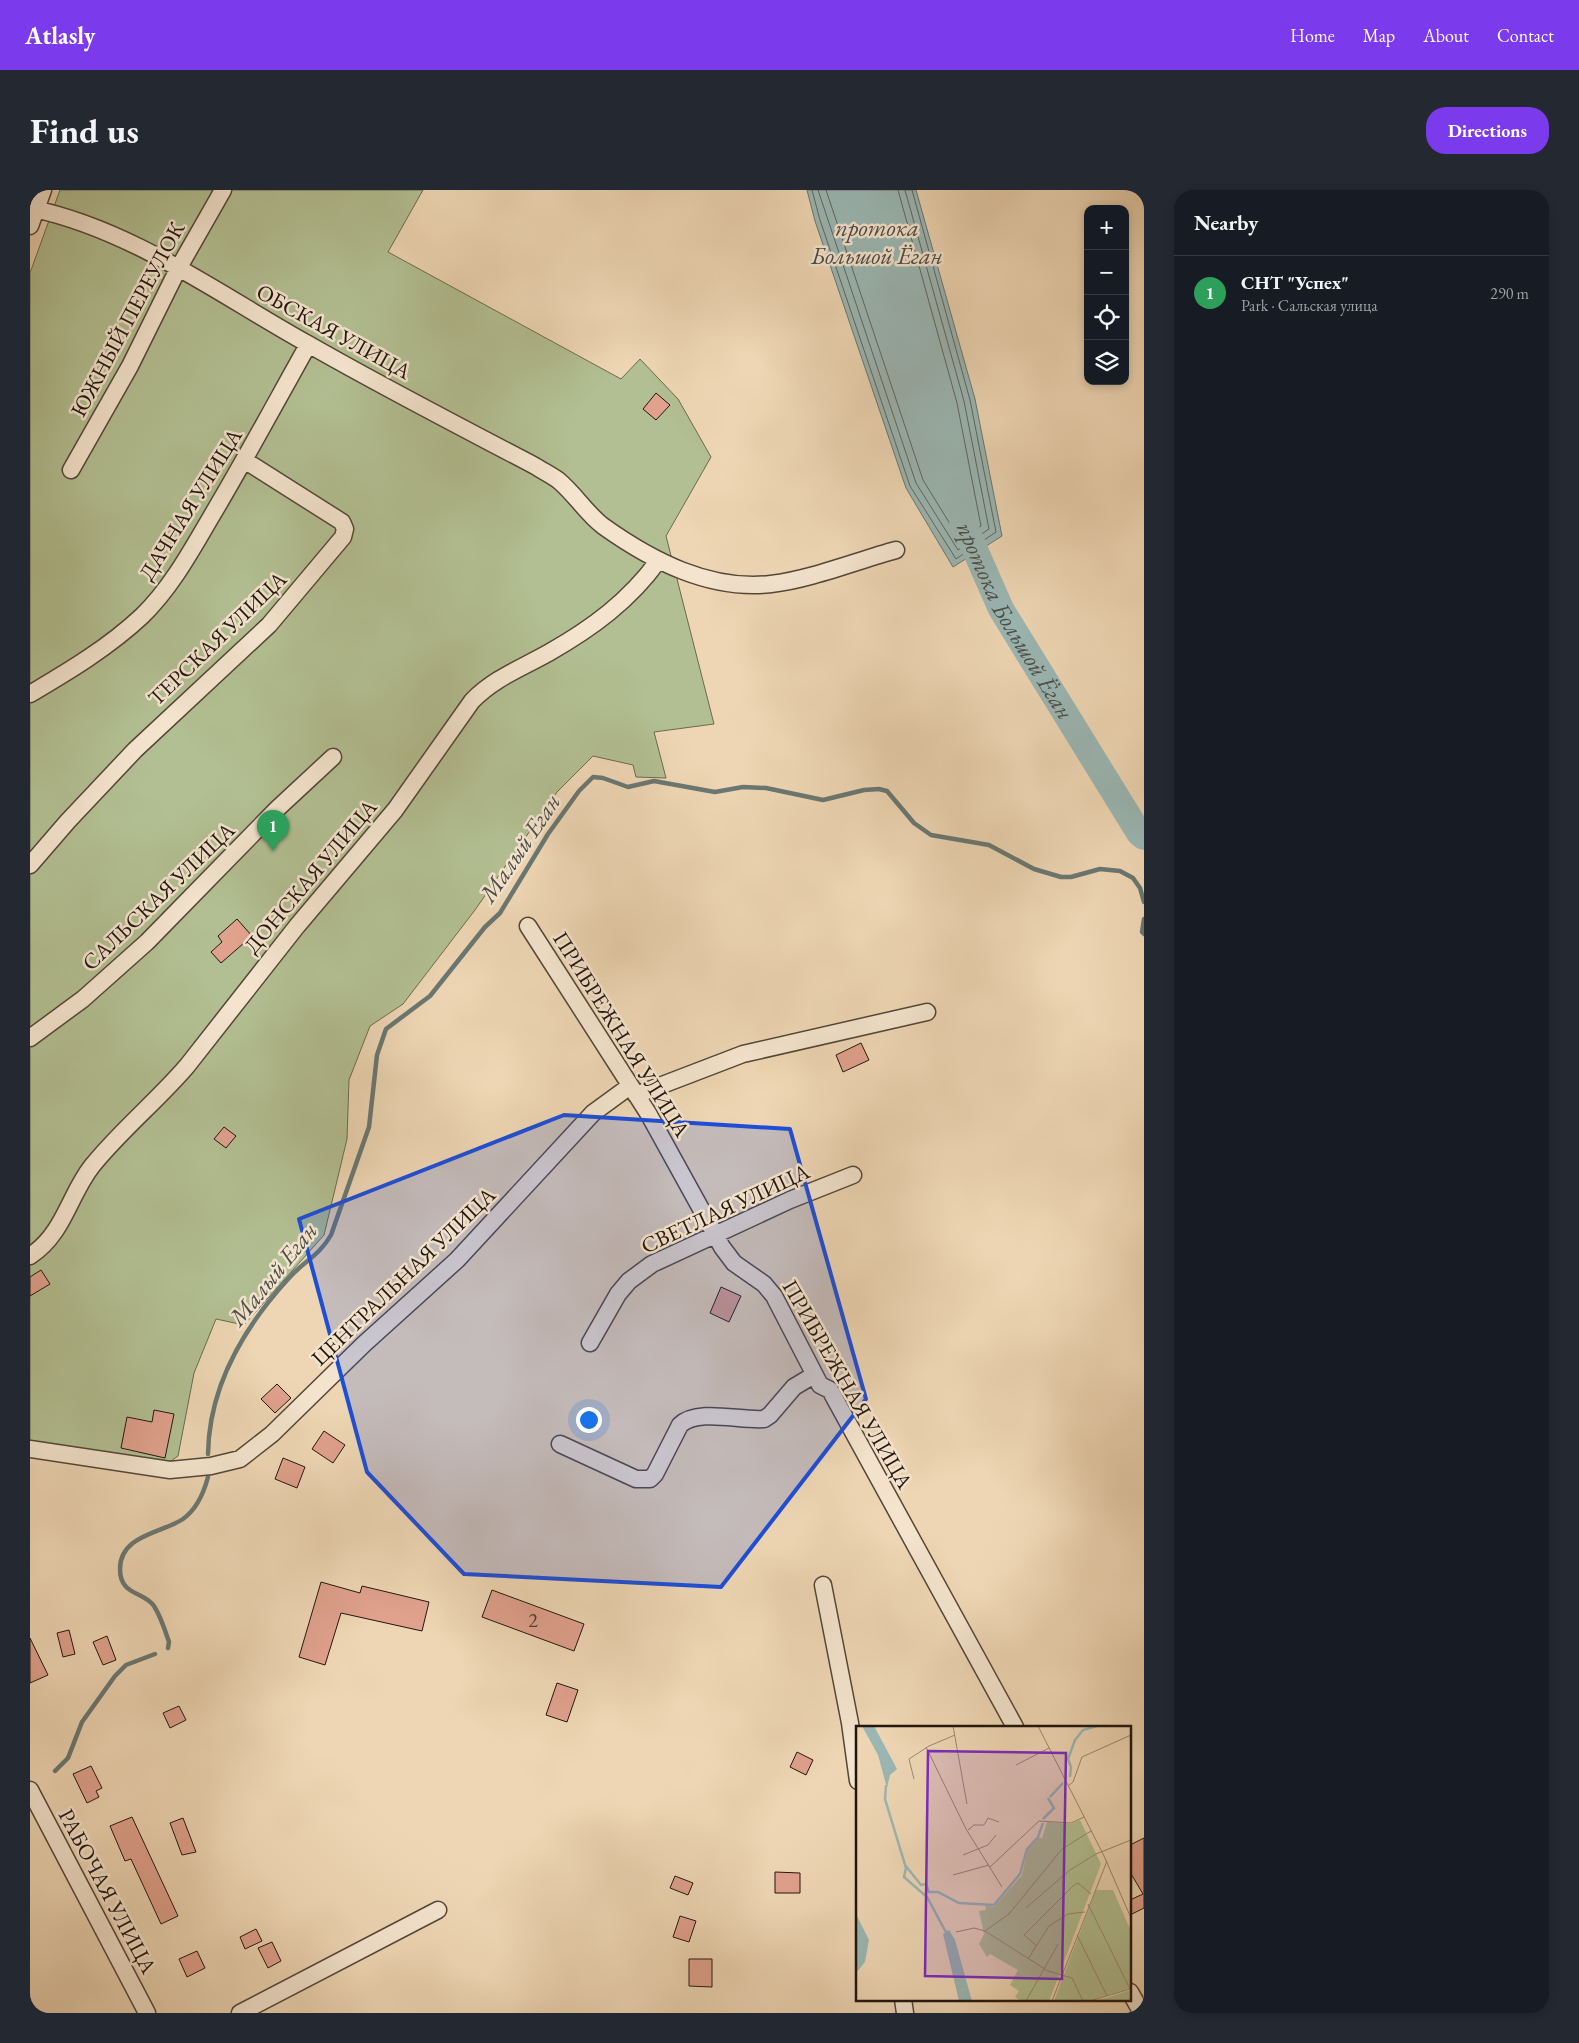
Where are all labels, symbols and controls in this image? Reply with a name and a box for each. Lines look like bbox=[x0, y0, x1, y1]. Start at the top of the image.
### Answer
text: Atlasly bbox=[25, 20, 95, 51]
text: Home bbox=[1290, 24, 1335, 47]
text: Map bbox=[1363, 24, 1395, 47]
text: About bbox=[1423, 24, 1469, 47]
text: Contact bbox=[1497, 24, 1554, 47]
button: Directions bbox=[1426, 107, 1549, 154]
text: Find us bbox=[30, 108, 139, 153]
map controls bbox=[1084, 205, 1129, 385]
button: + bbox=[1084, 205, 1129, 250]
text: Nearby bbox=[1194, 209, 1258, 236]
water label: протока Большой Ёган bbox=[810, 212, 943, 271]
street label: ЮЖНЫЙ ПЕРЕУЛОК bbox=[64, 216, 191, 422]
button: − bbox=[1084, 250, 1129, 295]
text: СНТ "Успех" bbox=[1241, 270, 1349, 295]
street label: ОБСКАЯ УЛИЦА bbox=[251, 277, 417, 386]
text: 1 bbox=[1206, 283, 1214, 304]
text: 290 m bbox=[1490, 283, 1529, 304]
button: locate bbox=[1084, 295, 1129, 340]
text: Park · Сальская улица bbox=[1241, 295, 1378, 316]
button: layers bbox=[1084, 340, 1129, 385]
street label: ДАЧНАЯ УЛИЦА bbox=[132, 422, 249, 586]
water label: протока Большой Ёган bbox=[950, 517, 1081, 725]
street label: ТЕРСКАЯ УЛИЦА bbox=[142, 564, 293, 712]
water label: Малый Еган bbox=[471, 787, 567, 910]
street label: ДОНСКАЯ УЛИЦА bbox=[237, 793, 384, 959]
pin: 1 bbox=[257, 810, 289, 851]
street label: САЛЬСКАЯ УЛИЦА bbox=[76, 815, 241, 977]
street label: ПРИБРЕЖНАЯ УЛИЦА bbox=[546, 926, 697, 1143]
street label: СВЕТЛАЯ УЛИЦА bbox=[636, 1156, 815, 1260]
street label: ЦЕНТРАЛЬНАЯ УЛИЦА bbox=[305, 1180, 502, 1372]
water label: Малый Еган bbox=[220, 1215, 324, 1333]
street label: ПРИБРЕЖНАЯ УЛИЦА bbox=[776, 1274, 920, 1495]
your location bbox=[576, 1407, 602, 1433]
house number: 2 bbox=[528, 1607, 538, 1633]
inset map bbox=[856, 1726, 1132, 2000]
street label: РАБОЧАЯ УЛИЦА bbox=[52, 1804, 164, 1979]

